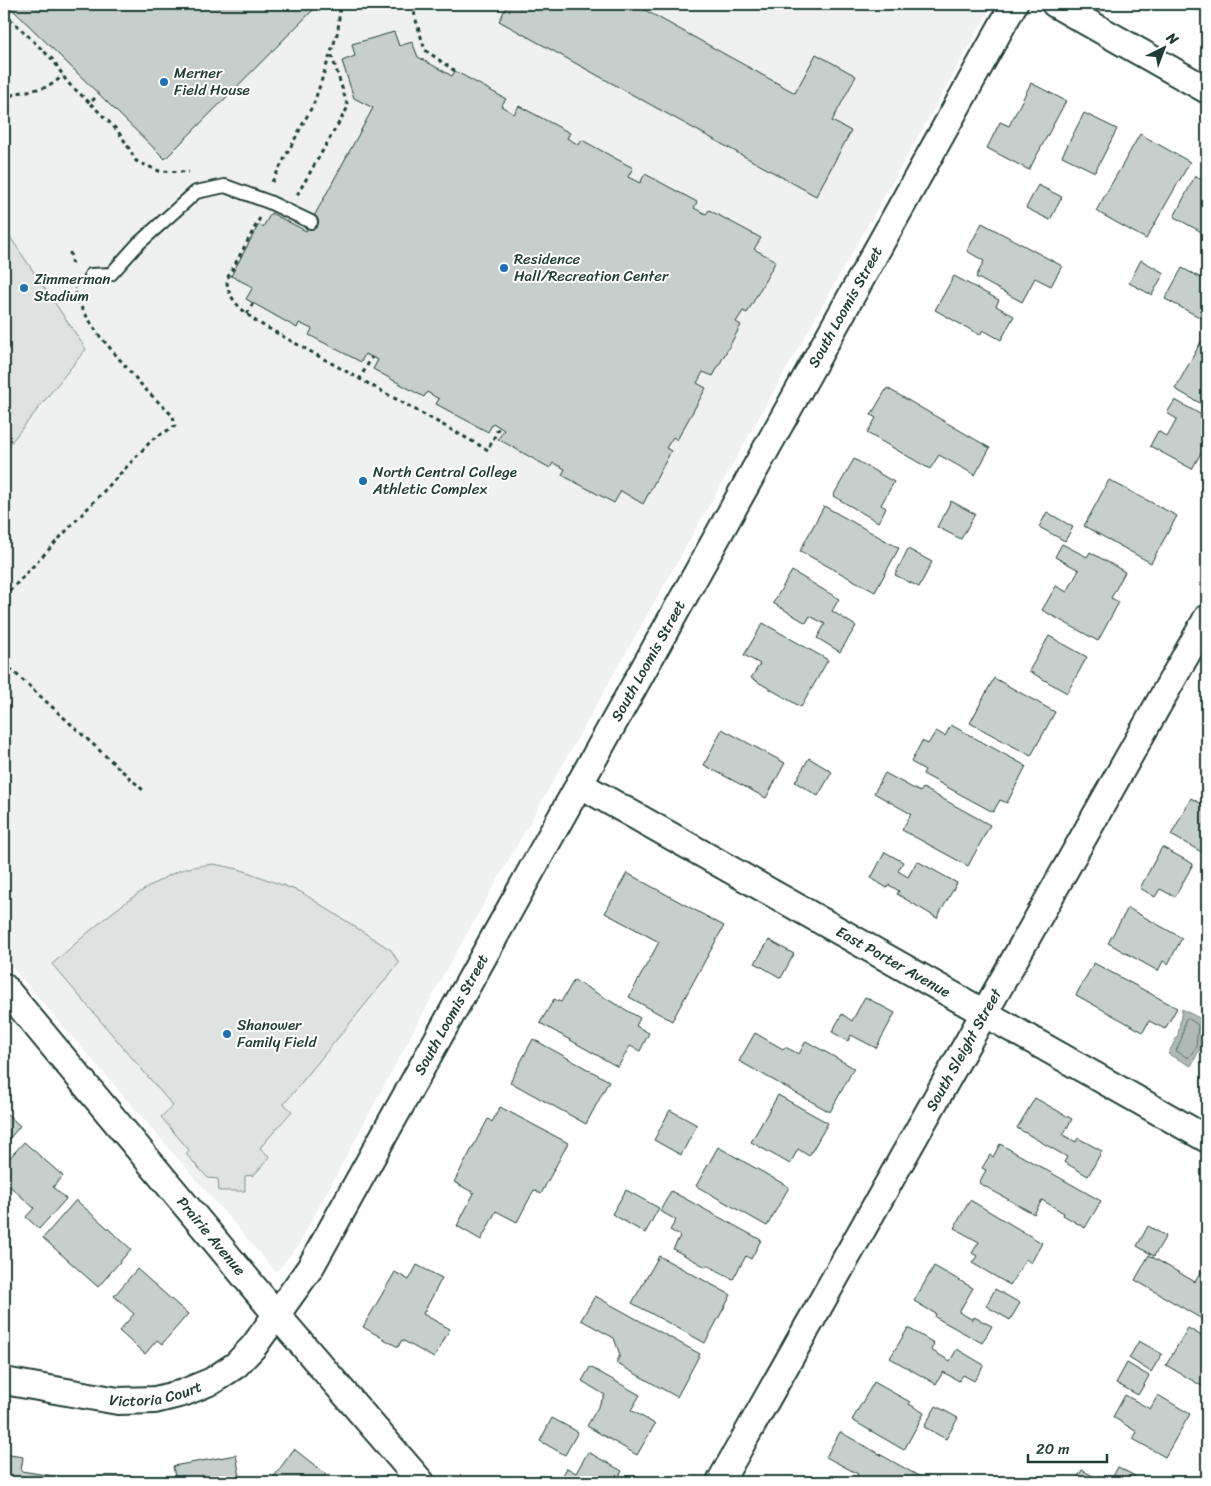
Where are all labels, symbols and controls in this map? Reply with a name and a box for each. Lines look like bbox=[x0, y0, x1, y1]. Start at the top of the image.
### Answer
north arrow bbox=[1138, 22, 1188, 72]
text: N bbox=[1160, 26, 1185, 51]
place label: Merner Field House bbox=[174, 60, 250, 103]
marker: Merner Field House bbox=[158, 76, 170, 88]
street label: South Loomis Street bbox=[801, 241, 890, 373]
place label: Residence Hall/Recreation Center bbox=[514, 246, 669, 289]
marker: Residence Hall/Recreation Center bbox=[498, 262, 510, 274]
place label: Zimmerman Stadium bbox=[34, 266, 110, 309]
marker: Zimmerman Stadium bbox=[18, 282, 30, 294]
place label: North Central College Athletic Complex bbox=[372, 459, 517, 502]
marker: North Central College Athletic Complex bbox=[357, 475, 369, 487]
street label: South Loomis Street bbox=[604, 595, 693, 726]
street label: East Porter Avenue bbox=[831, 919, 955, 1004]
street label: South Loomis Street bbox=[407, 949, 496, 1080]
street label: South Sleight Street bbox=[918, 983, 1009, 1116]
place label: Shanower Family Field bbox=[237, 1012, 318, 1055]
marker: Shanower Family Field bbox=[221, 1028, 233, 1040]
street label: Prairie Avenue bbox=[170, 1190, 252, 1282]
street label: Victoria Court bbox=[107, 1373, 206, 1414]
scale bar bbox=[1028, 1431, 1107, 1463]
text: 20 m bbox=[1036, 1436, 1070, 1462]

